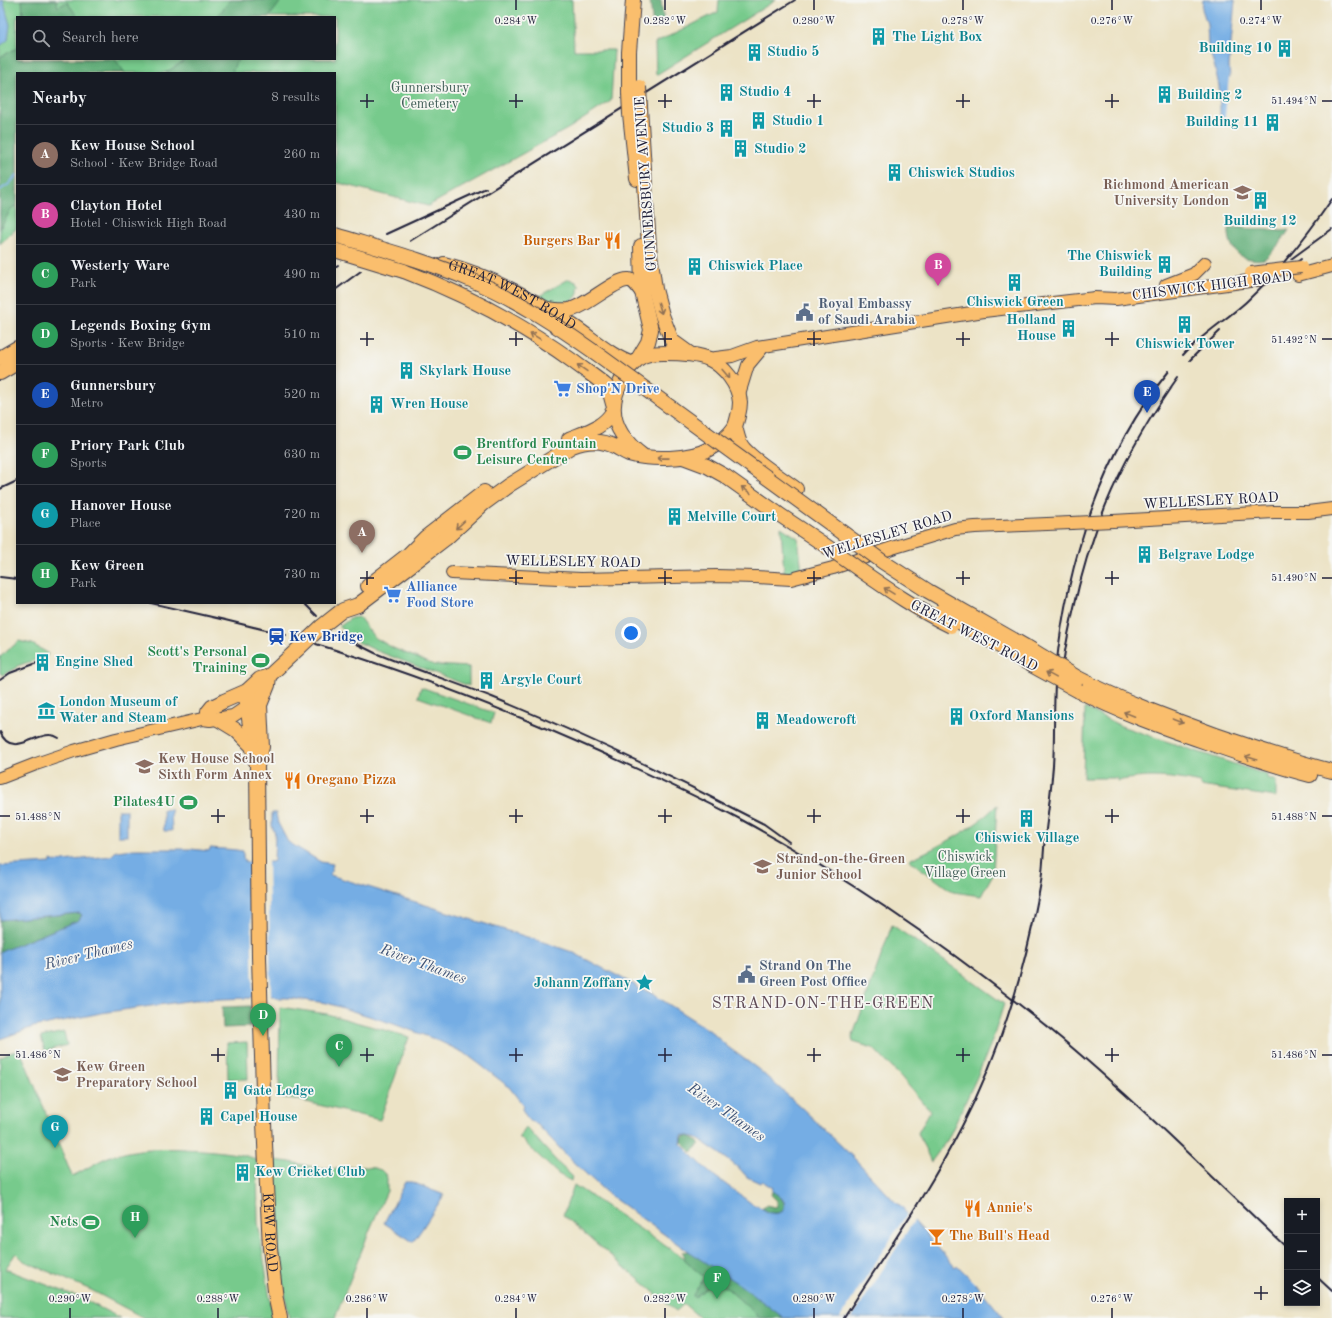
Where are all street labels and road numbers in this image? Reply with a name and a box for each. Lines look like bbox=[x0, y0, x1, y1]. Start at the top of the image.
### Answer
street label: GUNNERSBURY AVENUE bbox=[633, 96, 659, 272]
street label: GREAT WEST ROAD bbox=[446, 258, 578, 333]
street label: CHISWICK HIGH ROAD bbox=[1131, 269, 1293, 303]
street label: WELLESLEY ROAD bbox=[1143, 490, 1279, 512]
street label: WELLESLEY ROAD bbox=[820, 508, 954, 561]
street label: WELLESLEY ROAD bbox=[505, 554, 641, 570]
street label: GREAT WEST ROAD bbox=[908, 598, 1040, 674]
street label: KEW ROAD bbox=[260, 1192, 280, 1273]

